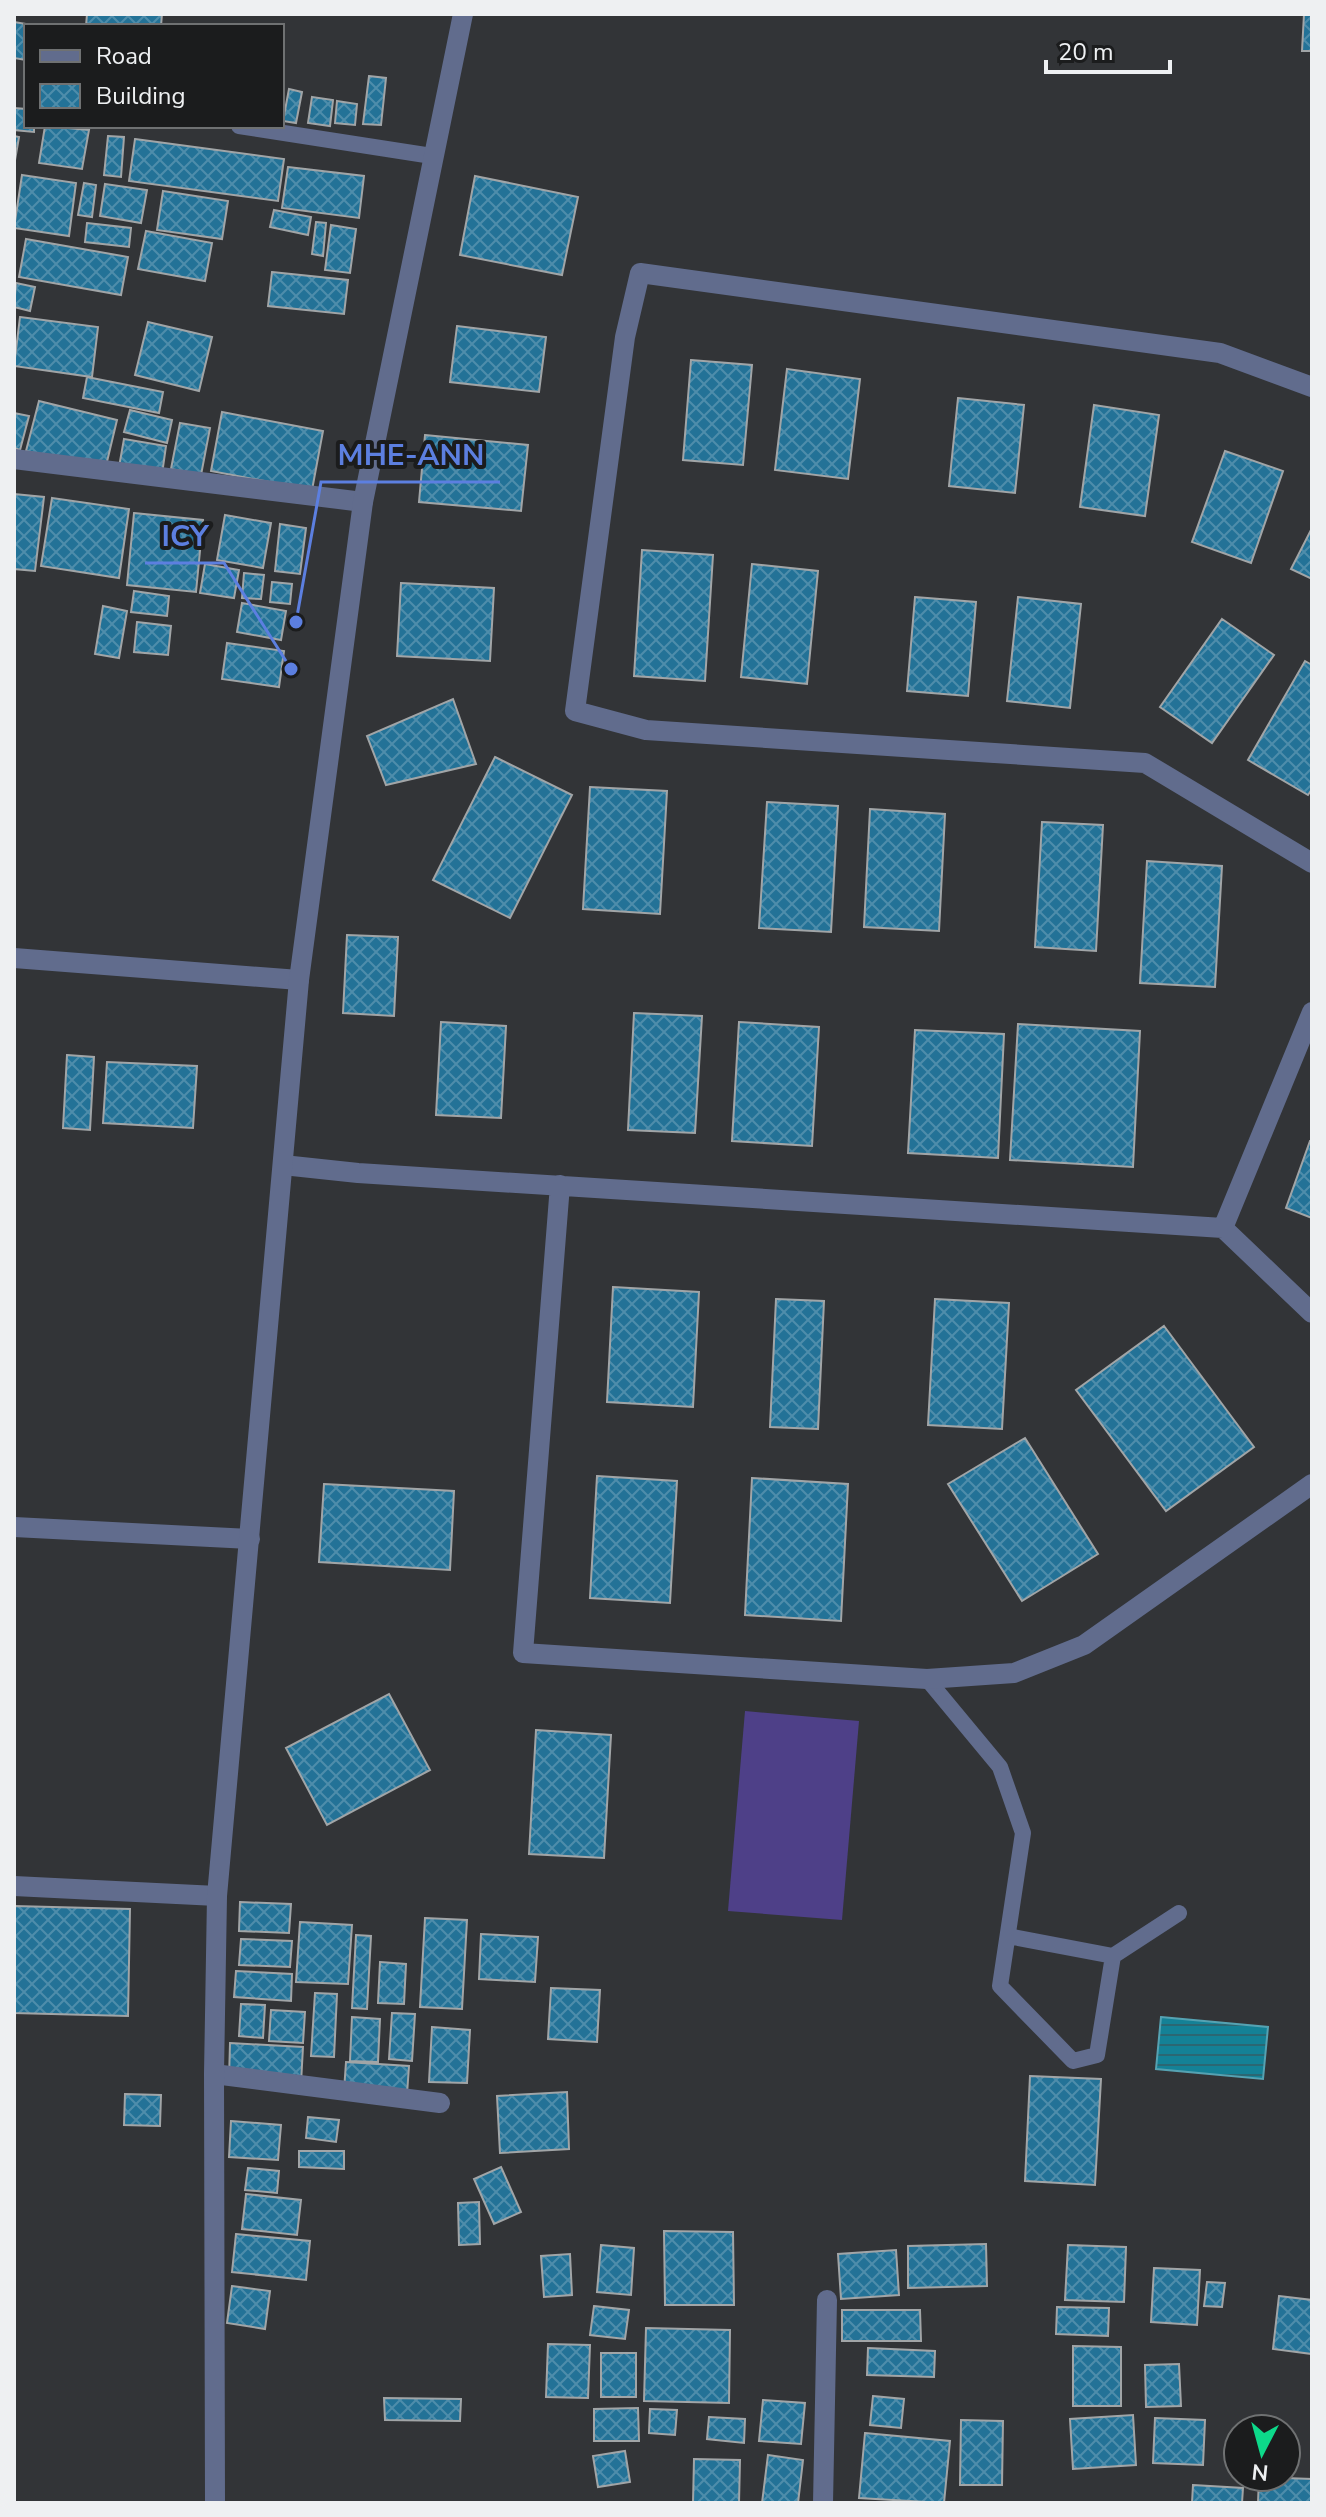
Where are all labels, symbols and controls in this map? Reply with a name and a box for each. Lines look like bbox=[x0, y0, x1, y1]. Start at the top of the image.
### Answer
legend bbox=[24, 24, 284, 128]
scale bar bbox=[1046, 24, 1170, 74]
text: 20 m bbox=[1058, 36, 1114, 68]
text: Road bbox=[96, 40, 152, 72]
text: Building bbox=[96, 80, 186, 112]
callout: MHE-ANN bbox=[321, 428, 500, 482]
text: MHE-ANN bbox=[338, 435, 484, 476]
callout: ICY bbox=[145, 509, 224, 563]
text: ICY bbox=[162, 516, 210, 557]
north arrow bbox=[1222, 2413, 1302, 2493]
text: N bbox=[1250, 2456, 1270, 2488]

